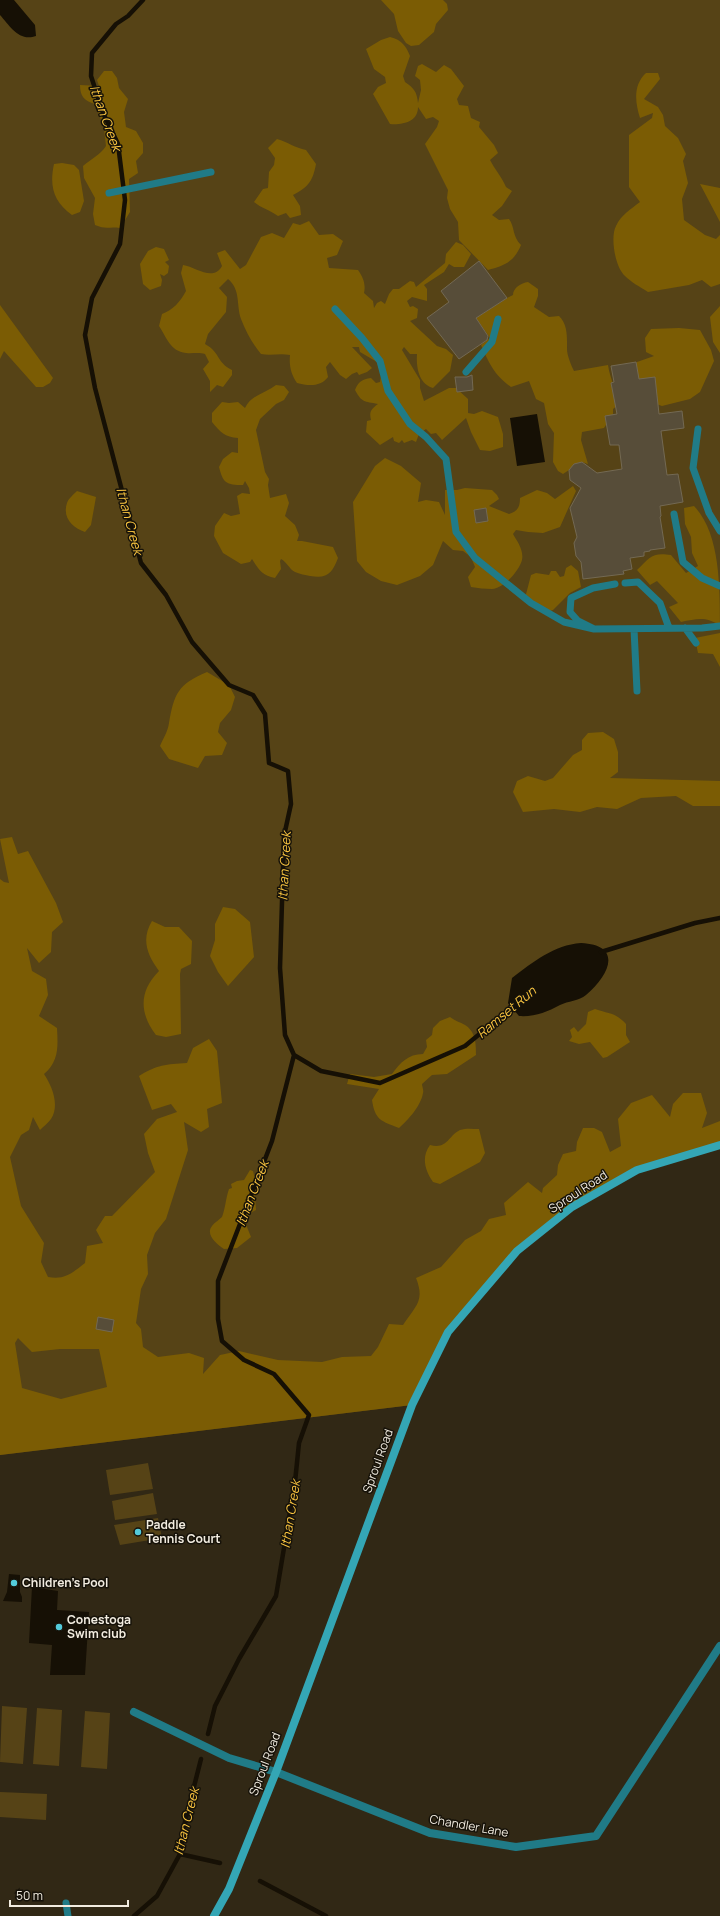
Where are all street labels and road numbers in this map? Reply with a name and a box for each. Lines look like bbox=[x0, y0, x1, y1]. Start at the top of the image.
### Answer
street label: Sproul Road bbox=[545, 1166, 610, 1217]
street label: Sproul Road bbox=[358, 1427, 397, 1495]
street label: Sproul Road bbox=[245, 1730, 284, 1798]
street label: Chandler Lane bbox=[428, 1810, 510, 1841]

